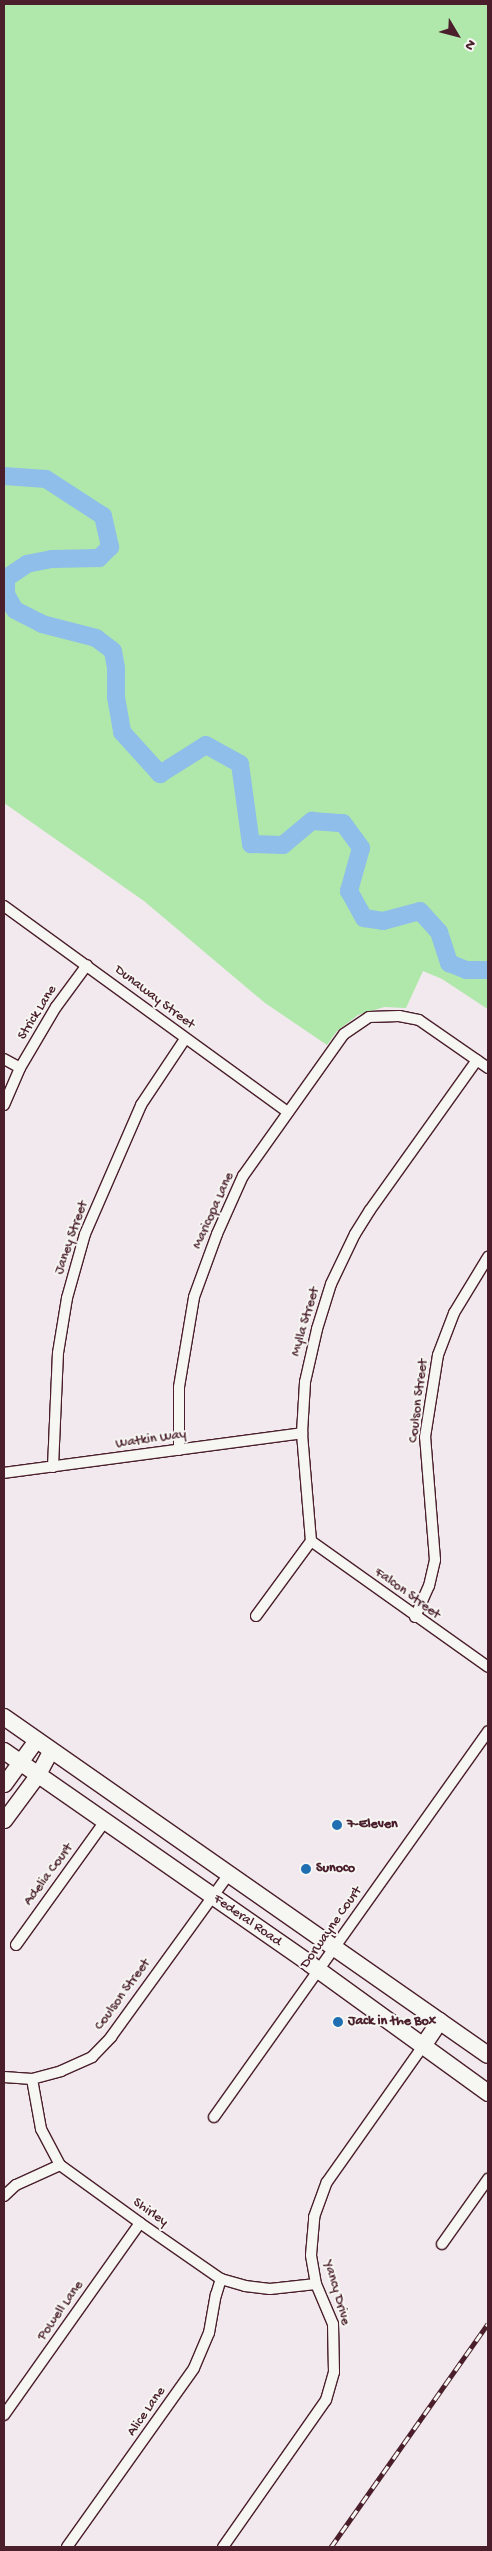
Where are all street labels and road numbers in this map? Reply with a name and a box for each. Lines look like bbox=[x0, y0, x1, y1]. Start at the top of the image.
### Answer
street label: Dunaway Street bbox=[110, 962, 198, 1034]
street label: Strick Lane bbox=[15, 983, 61, 1043]
street label: Maricopa Lane bbox=[190, 1170, 238, 1252]
street label: Janey Street bbox=[52, 1199, 92, 1277]
street label: Mylla Street bbox=[288, 1285, 324, 1359]
street label: Coulson Street bbox=[406, 1358, 432, 1444]
street label: Watkin Way bbox=[115, 1427, 187, 1453]
street label: Falcon Street bbox=[371, 1564, 443, 1624]
street label: Adelia Court bbox=[21, 1841, 77, 1909]
street label: Dorwayne Court bbox=[298, 1884, 366, 1972]
street label: Federal Road bbox=[210, 1891, 284, 1951]
street label: Coulson Street bbox=[91, 1956, 155, 2034]
street label: Shirley bbox=[129, 2195, 171, 2231]
street label: Yancy Drive bbox=[319, 2259, 353, 2327]
street label: Powell Lane bbox=[34, 2278, 88, 2344]
street label: Alice Lane bbox=[124, 2384, 170, 2440]

